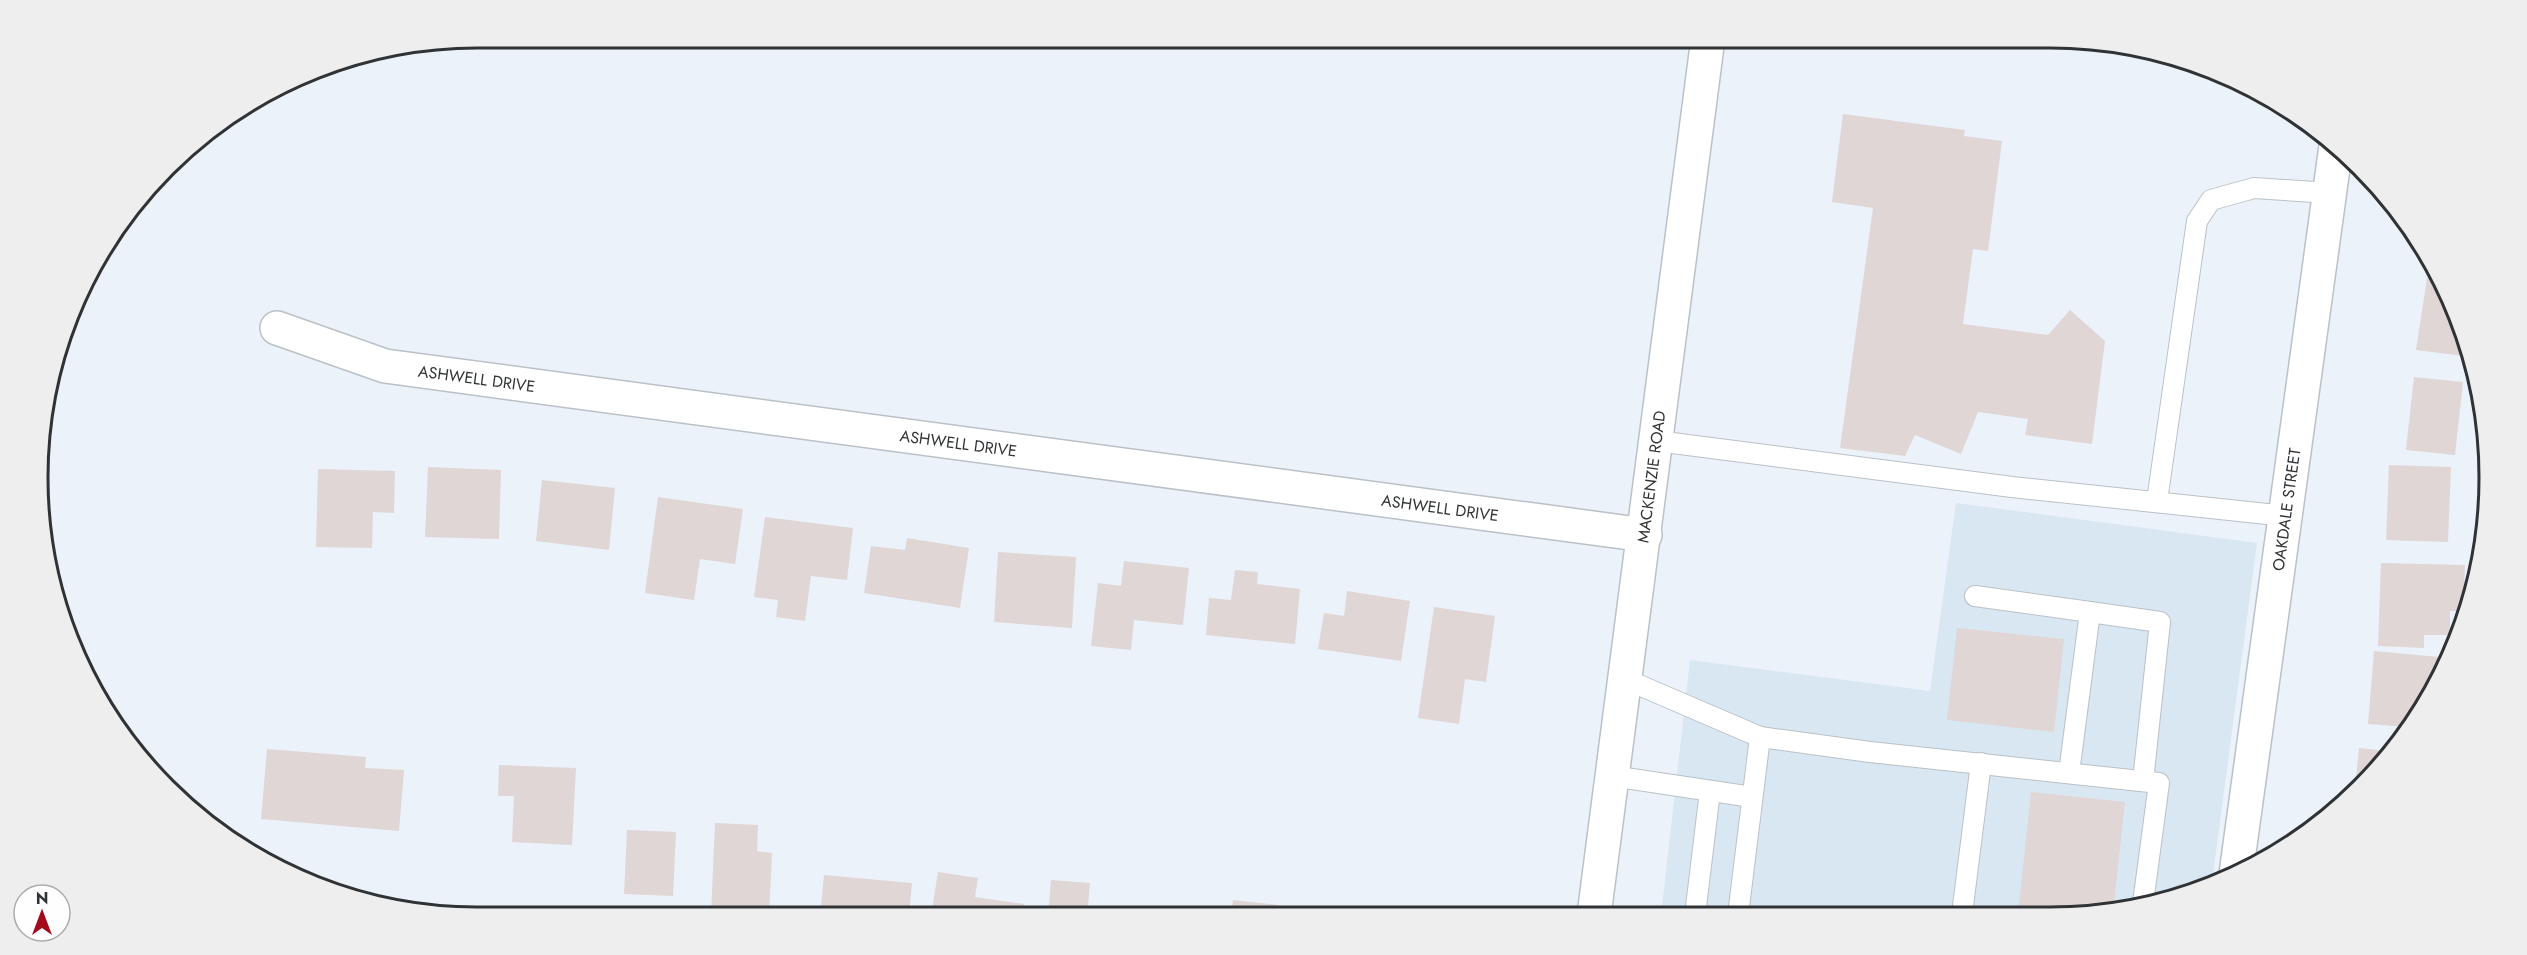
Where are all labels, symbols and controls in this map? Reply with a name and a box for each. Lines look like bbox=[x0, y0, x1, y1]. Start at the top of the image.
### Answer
street label: ASHWELL DRIVE bbox=[417, 360, 537, 398]
street label: MACKENZIE ROAD bbox=[1631, 409, 1671, 544]
street label: ASHWELL DRIVE bbox=[898, 424, 1018, 463]
street label: OAKDALE STREET bbox=[2267, 446, 2306, 572]
street label: ASHWELL DRIVE bbox=[1380, 489, 1500, 527]
north arrow bbox=[12, 883, 72, 943]
text: N bbox=[36, 887, 48, 910]

